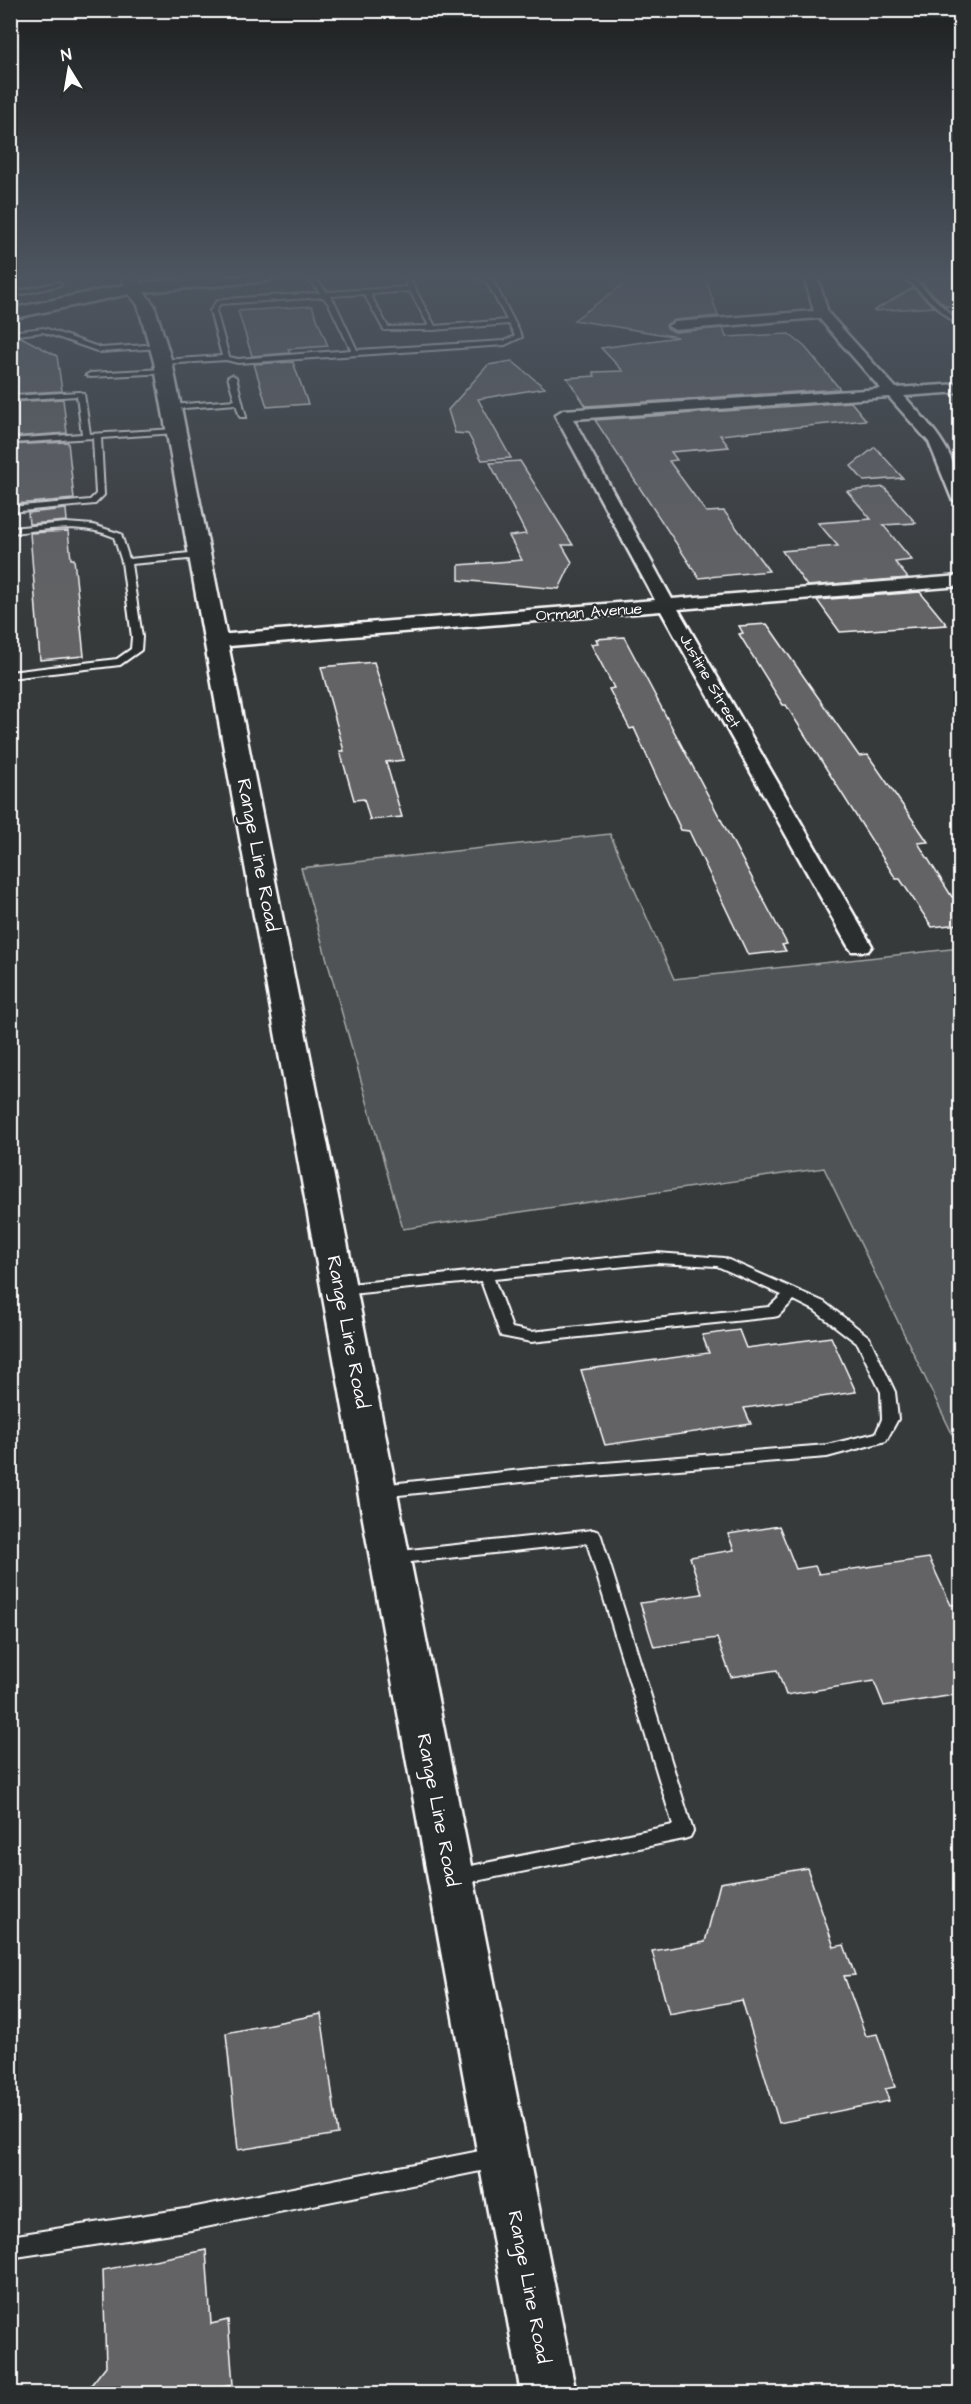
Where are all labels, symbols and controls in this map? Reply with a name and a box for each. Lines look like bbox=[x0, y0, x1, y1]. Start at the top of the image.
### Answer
north arrow bbox=[39, 39, 99, 99]
text: N bbox=[59, 44, 73, 67]
street label: Orman Avenue bbox=[535, 597, 643, 627]
street label: Justine Street bbox=[674, 630, 746, 733]
street label: Range Line Road bbox=[228, 776, 287, 934]
street label: Range Line Road bbox=[318, 1253, 377, 1411]
street label: Range Line Road bbox=[408, 1731, 467, 1889]
street label: Range Line Road bbox=[499, 2208, 558, 2366]

